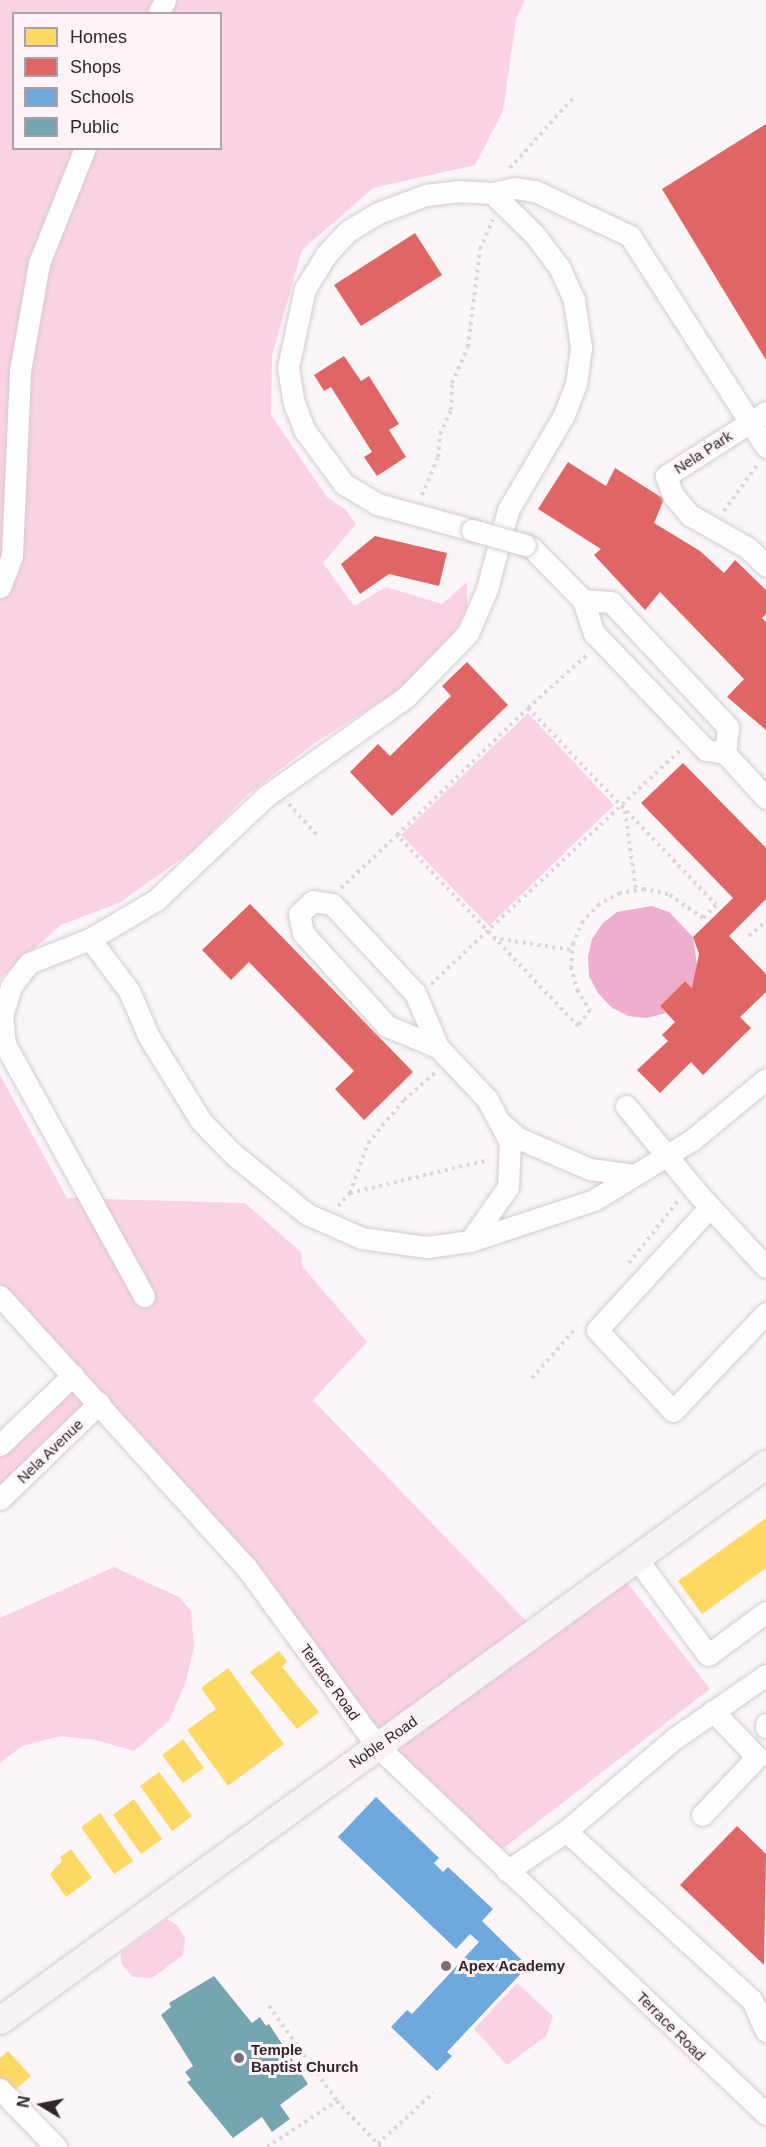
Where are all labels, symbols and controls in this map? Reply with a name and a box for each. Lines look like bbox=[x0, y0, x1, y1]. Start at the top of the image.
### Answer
legend bbox=[12, 12, 222, 150]
text: Homes bbox=[70, 27, 127, 47]
text: Shops bbox=[70, 57, 121, 77]
text: Schools bbox=[70, 87, 134, 107]
text: Public bbox=[70, 117, 119, 137]
street label: Nela Park bbox=[670, 427, 736, 477]
street label: Nela Avenue bbox=[13, 1415, 87, 1487]
street label: Terrace Road bbox=[296, 1640, 364, 1724]
street label: Noble Road bbox=[345, 1712, 421, 1772]
place label: Apex Academy bbox=[458, 1957, 566, 1975]
marker: Apex Academy bbox=[439, 1959, 453, 1973]
street label: Terrace Road bbox=[633, 1988, 709, 2064]
place label: Temple Baptist Church bbox=[251, 2040, 359, 2075]
marker: Temple Baptist Church bbox=[232, 2051, 246, 2065]
north arrow bbox=[12, 2075, 72, 2135]
text: N bbox=[14, 2095, 33, 2109]

